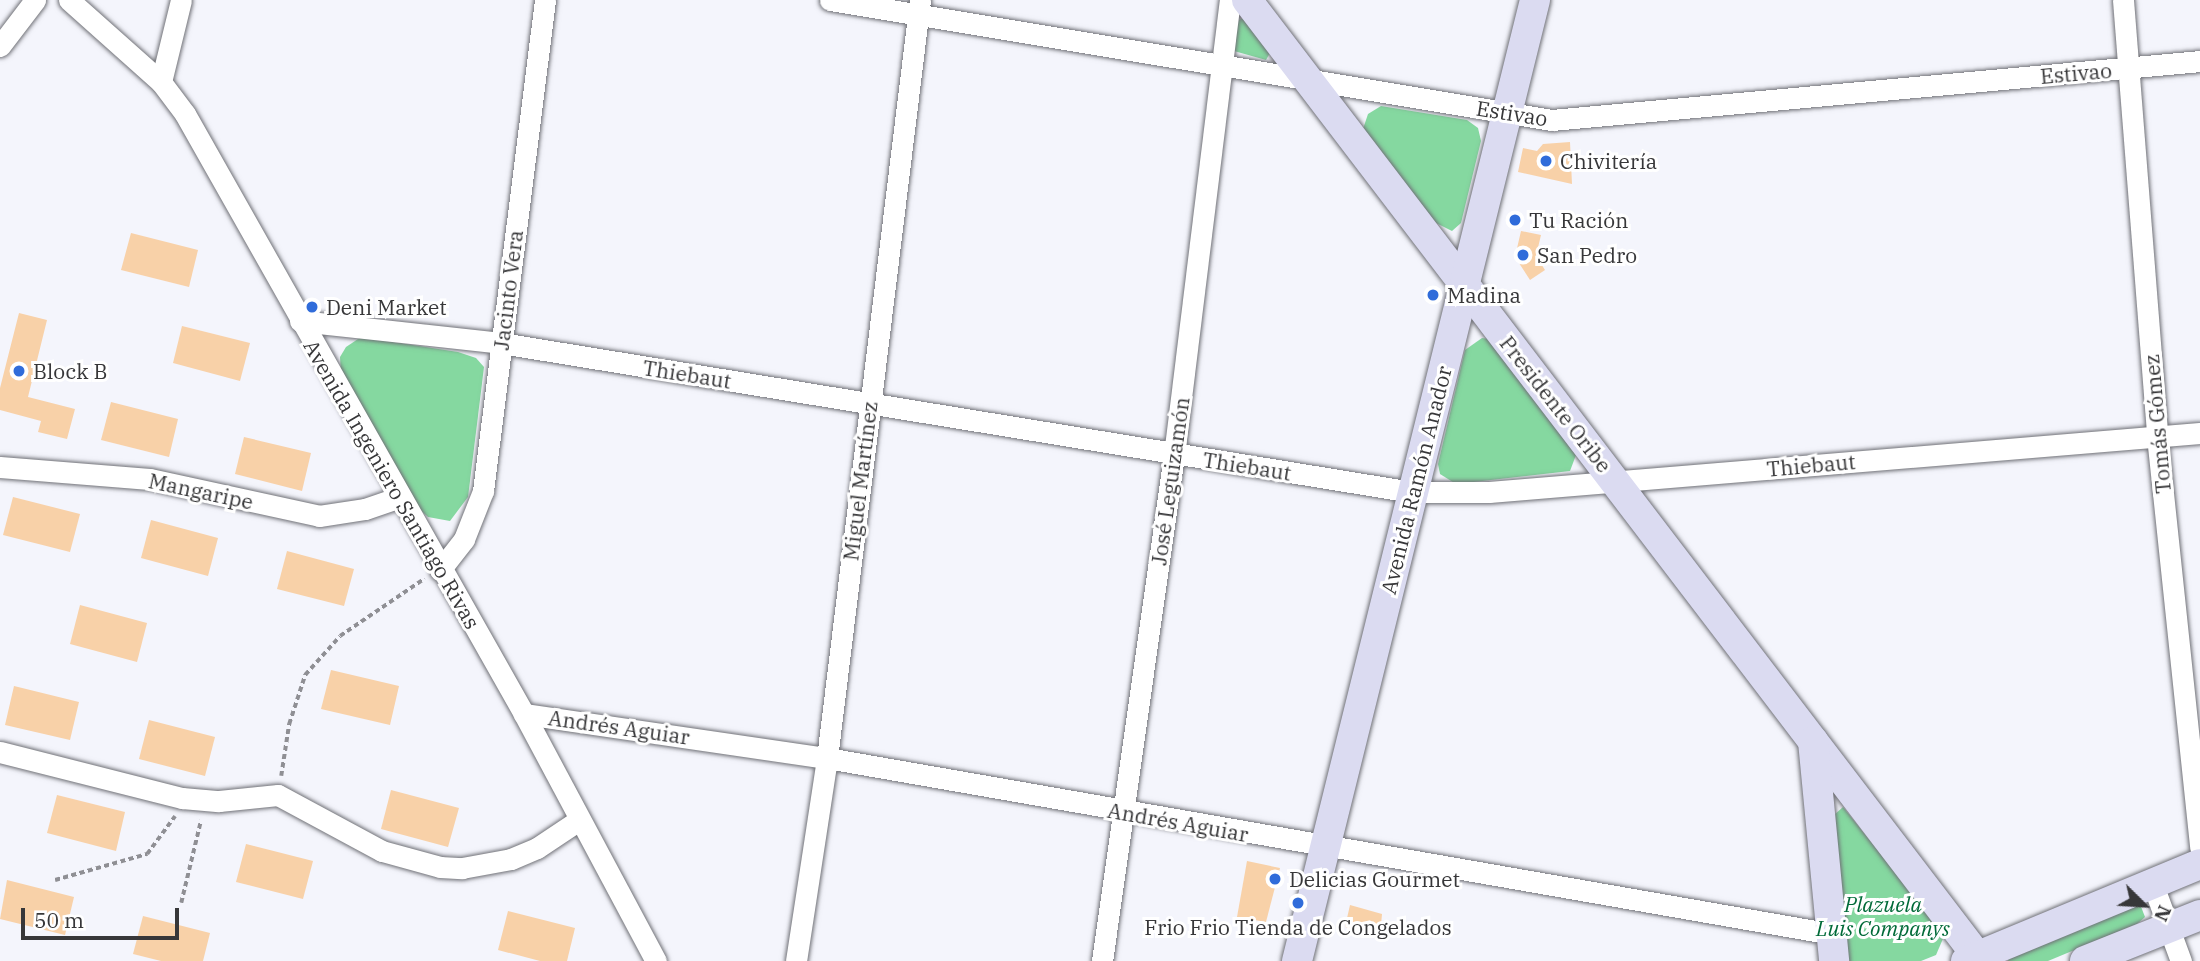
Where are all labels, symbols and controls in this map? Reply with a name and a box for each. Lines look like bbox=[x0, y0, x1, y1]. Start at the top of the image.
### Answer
street label: Estivao bbox=[2039, 57, 2113, 89]
street label: Estivao bbox=[1475, 95, 1549, 131]
place label: Chivitería bbox=[1560, 148, 1657, 174]
marker: Chivitería bbox=[1538, 153, 1554, 169]
place label: Tu Ración bbox=[1529, 207, 1628, 233]
marker: Tu Ración bbox=[1507, 212, 1523, 228]
street label: Jacinto Vera bbox=[488, 229, 528, 351]
place label: San Pedro bbox=[1537, 242, 1637, 268]
marker: San Pedro bbox=[1515, 247, 1531, 263]
place label: Madina bbox=[1447, 282, 1521, 308]
marker: Madina bbox=[1425, 287, 1441, 303]
place label: Deni Market bbox=[326, 294, 447, 320]
marker: Deni Market bbox=[304, 299, 320, 315]
street label: Presidente Oribe bbox=[1495, 331, 1617, 477]
street label: Avenida Ingeniero Santiago Rivas bbox=[299, 335, 485, 633]
street label: Tomás Gómez bbox=[2138, 353, 2176, 495]
street label: Thiebaut bbox=[641, 355, 733, 393]
place label: Block B bbox=[33, 358, 107, 384]
marker: Block B bbox=[11, 363, 27, 379]
street label: Avenida Ramón Anador bbox=[1375, 363, 1457, 597]
street label: José Leguizamón bbox=[1146, 395, 1194, 567]
street label: Miguel Martínez bbox=[838, 400, 882, 562]
street label: Thiebaut bbox=[1201, 447, 1293, 485]
street label: Thiebaut bbox=[1765, 449, 1857, 481]
street label: Mangaripe bbox=[146, 468, 256, 514]
street label: Andrés Aguiar bbox=[547, 705, 691, 749]
street label: Andrés Aguiar bbox=[1106, 797, 1250, 847]
place label: Delicias Gourmet bbox=[1289, 866, 1460, 892]
north arrow bbox=[2109, 870, 2179, 940]
marker: Delicias Gourmet bbox=[1267, 871, 1283, 887]
park label: Plazuela Luis Companys bbox=[1816, 891, 1950, 941]
scale bar bbox=[24, 894, 182, 938]
marker: Frio Frio Tienda de Congelados bbox=[1290, 895, 1306, 911]
text: N bbox=[2149, 902, 2177, 925]
text: 50 m bbox=[34, 906, 84, 934]
place label: Frio Frio Tienda de Congelados bbox=[1144, 914, 1452, 940]

